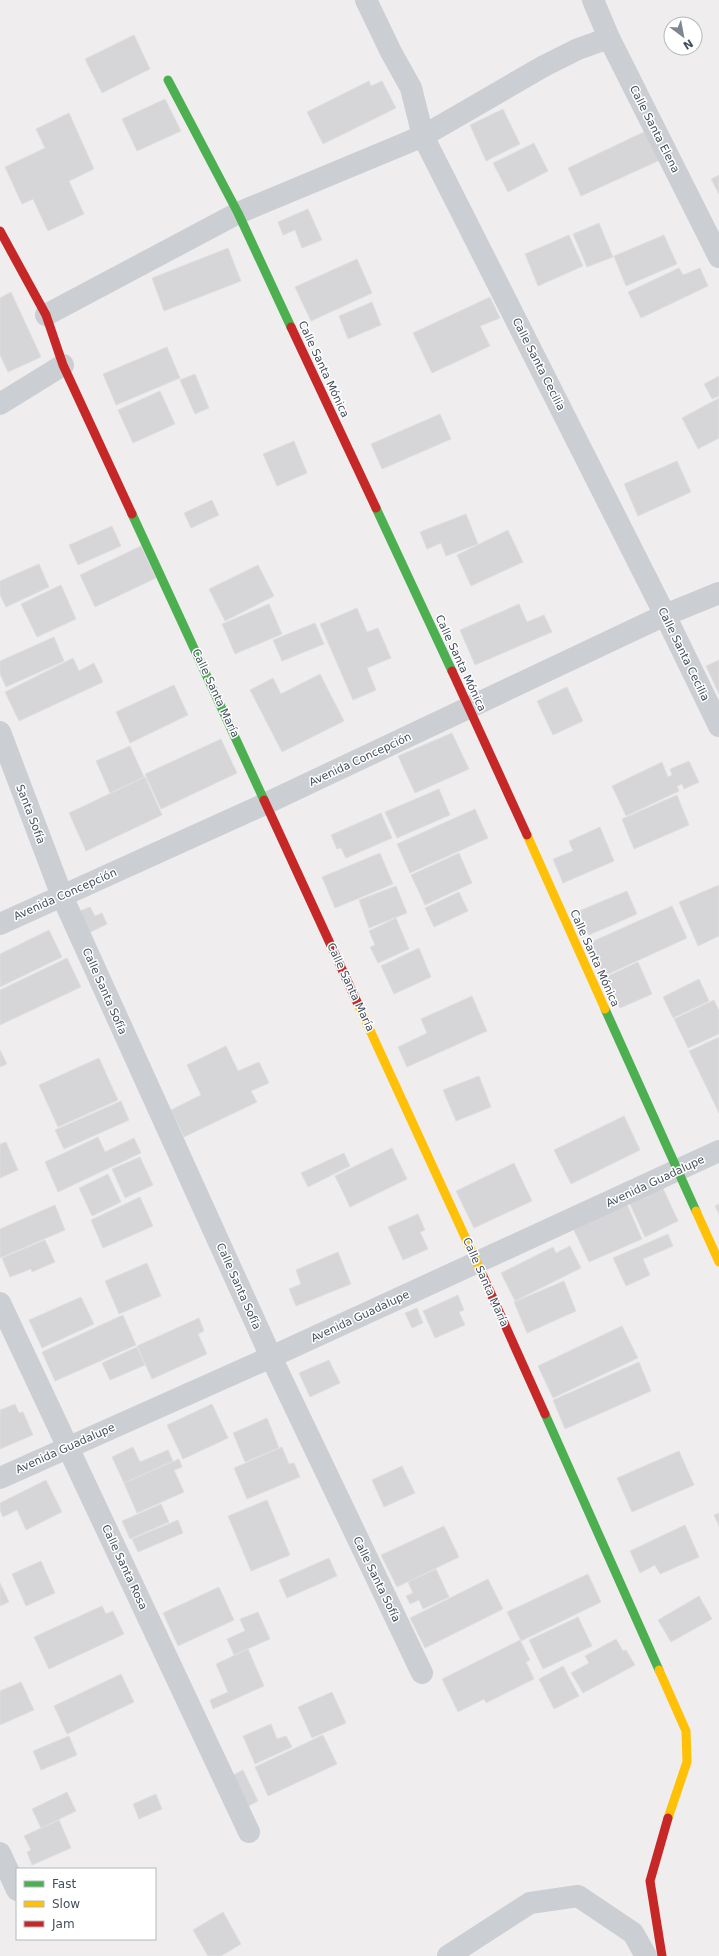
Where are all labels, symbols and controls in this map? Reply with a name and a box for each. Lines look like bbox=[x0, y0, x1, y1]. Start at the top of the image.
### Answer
north arrow bbox=[663, 16, 703, 56]
text: N bbox=[681, 36, 695, 52]
street label: Calle Santa Elena bbox=[627, 83, 682, 175]
street label: Calle Santa Cecilia bbox=[510, 316, 568, 413]
street label: Calle Santa Mónica bbox=[295, 319, 352, 420]
street label: Calle Santa Cecilia bbox=[655, 605, 712, 703]
street label: Calle Santa Mónica bbox=[432, 613, 489, 714]
street label: Calle Santa María bbox=[189, 647, 242, 740]
street label: Avenida Concepción bbox=[307, 730, 413, 789]
street label: Santa Sofía bbox=[13, 783, 48, 846]
street label: Avenida Concepción bbox=[12, 866, 119, 923]
street label: Calle Santa Mónica bbox=[567, 908, 622, 1009]
street label: Calle Santa María bbox=[324, 941, 377, 1034]
street label: Calle Santa Sofía bbox=[80, 946, 129, 1037]
street label: Avenida Guadalupe bbox=[604, 1153, 707, 1210]
street label: Calle Santa María bbox=[460, 1235, 511, 1329]
street label: Calle Santa Sofía bbox=[214, 1241, 263, 1332]
street label: Avenida Guadalupe bbox=[309, 1288, 412, 1345]
street label: Avenida Guadalupe bbox=[14, 1421, 117, 1476]
street label: Calle Santa Rosa bbox=[99, 1523, 150, 1612]
street label: Calle Santa Sofía bbox=[350, 1534, 403, 1624]
legend bbox=[16, 1868, 156, 1940]
text: Fast bbox=[52, 1877, 76, 1891]
text: Slow bbox=[52, 1897, 80, 1911]
text: Jam bbox=[51, 1917, 75, 1931]

